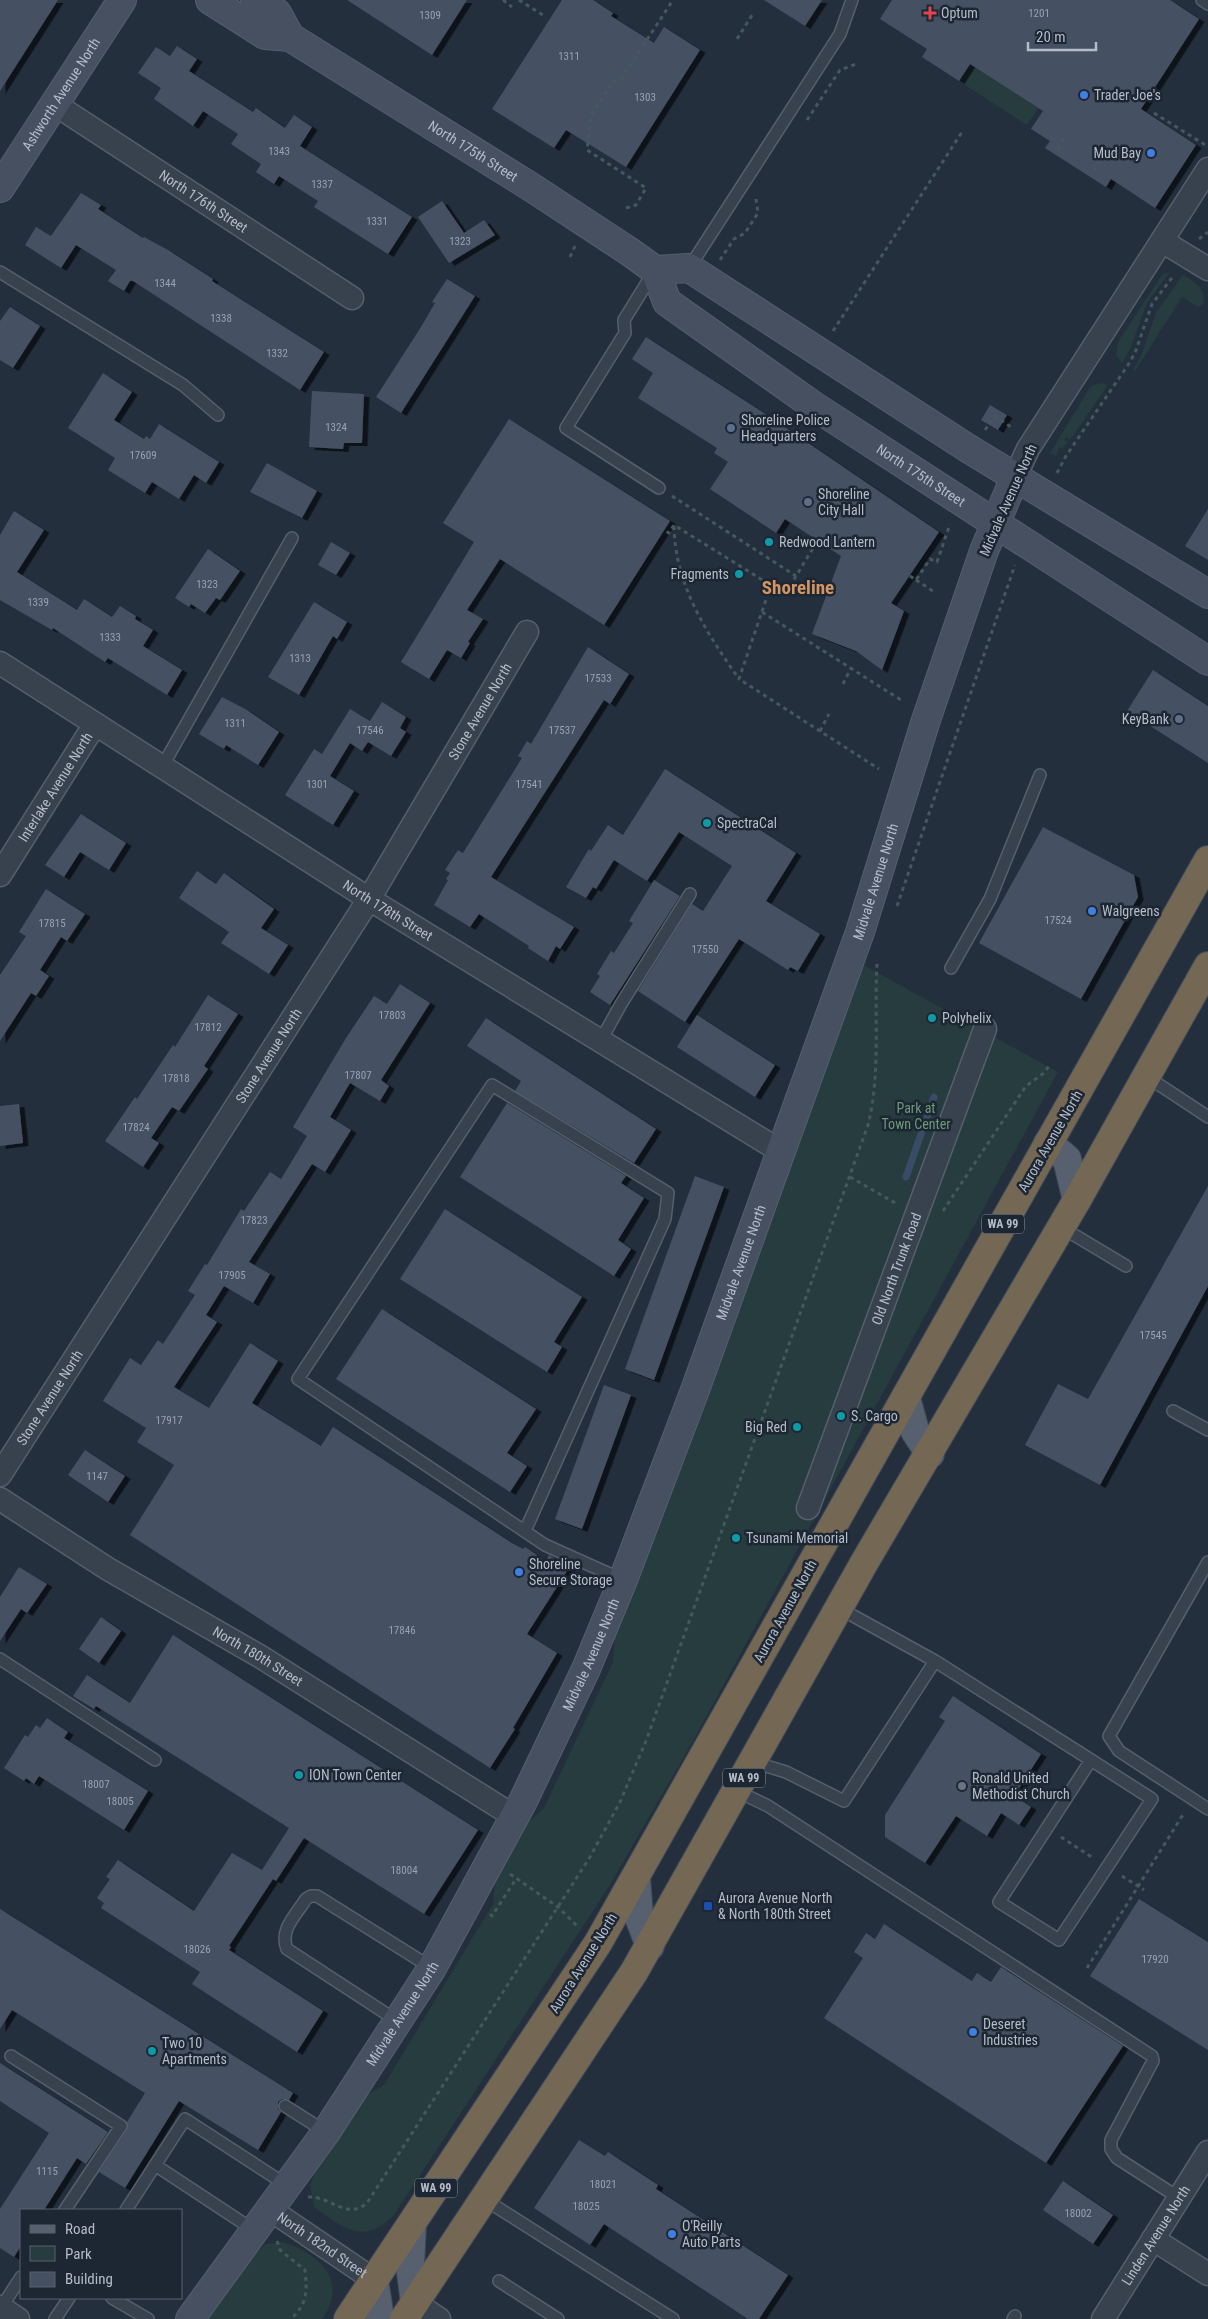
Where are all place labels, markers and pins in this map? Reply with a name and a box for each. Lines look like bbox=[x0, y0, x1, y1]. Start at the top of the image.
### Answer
place label: Optum bbox=[941, 5, 978, 21]
marker: Optum bbox=[923, 6, 937, 20]
place label: Trader Joe's bbox=[1094, 87, 1161, 103]
marker: Trader Joe's bbox=[1078, 89, 1090, 101]
place label: Mud Bay bbox=[1093, 145, 1141, 161]
marker: Mud Bay bbox=[1145, 147, 1157, 159]
place label: Shoreline Police Headquarters bbox=[741, 412, 830, 444]
marker: Shoreline Police Headquarters bbox=[725, 422, 737, 434]
place label: Shoreline City Hall bbox=[818, 486, 870, 518]
marker: Shoreline City Hall bbox=[802, 496, 814, 508]
place label: Redwood Lantern bbox=[779, 534, 875, 550]
marker: Redwood Lantern bbox=[763, 536, 775, 548]
place label: Fragments bbox=[670, 566, 729, 582]
marker: Fragments bbox=[733, 568, 745, 580]
place label: KeyBank bbox=[1122, 711, 1170, 727]
marker: KeyBank bbox=[1173, 713, 1185, 725]
place label: SpectraCal bbox=[717, 815, 777, 831]
marker: SpectraCal bbox=[701, 817, 713, 829]
place label: Walgreens bbox=[1102, 903, 1160, 919]
marker: Walgreens bbox=[1086, 905, 1098, 917]
place label: Polyhelix bbox=[942, 1010, 992, 1026]
marker: Polyhelix bbox=[926, 1012, 938, 1024]
place label: S. Cargo bbox=[851, 1408, 898, 1424]
marker: S. Cargo bbox=[835, 1410, 847, 1422]
place label: Big Red bbox=[745, 1419, 787, 1435]
marker: Big Red bbox=[791, 1421, 803, 1433]
place label: Tsunami Memorial bbox=[746, 1530, 848, 1546]
marker: Tsunami Memorial bbox=[730, 1532, 742, 1544]
place label: Shoreline Secure Storage bbox=[529, 1556, 613, 1588]
marker: Shoreline Secure Storage bbox=[513, 1566, 525, 1578]
place label: ION Town Center bbox=[309, 1767, 402, 1783]
marker: ION Town Center bbox=[293, 1769, 305, 1781]
place label: Ronald United Methodist Church bbox=[972, 1770, 1070, 1802]
marker: Ronald United Methodist Church bbox=[956, 1780, 968, 1792]
place label: Aurora Avenue North & North 180th Street bbox=[718, 1890, 833, 1922]
marker: Aurora Avenue North & North 180th Street bbox=[702, 1900, 714, 1912]
place label: Deseret Industries bbox=[983, 2016, 1038, 2048]
marker: Deseret Industries bbox=[967, 2026, 979, 2038]
place label: Two 10 Apartments bbox=[162, 2035, 227, 2067]
marker: Two 10 Apartments bbox=[146, 2045, 158, 2057]
place label: O'Reilly Auto Parts bbox=[682, 2218, 741, 2250]
marker: O'Reilly Auto Parts bbox=[666, 2228, 678, 2240]

